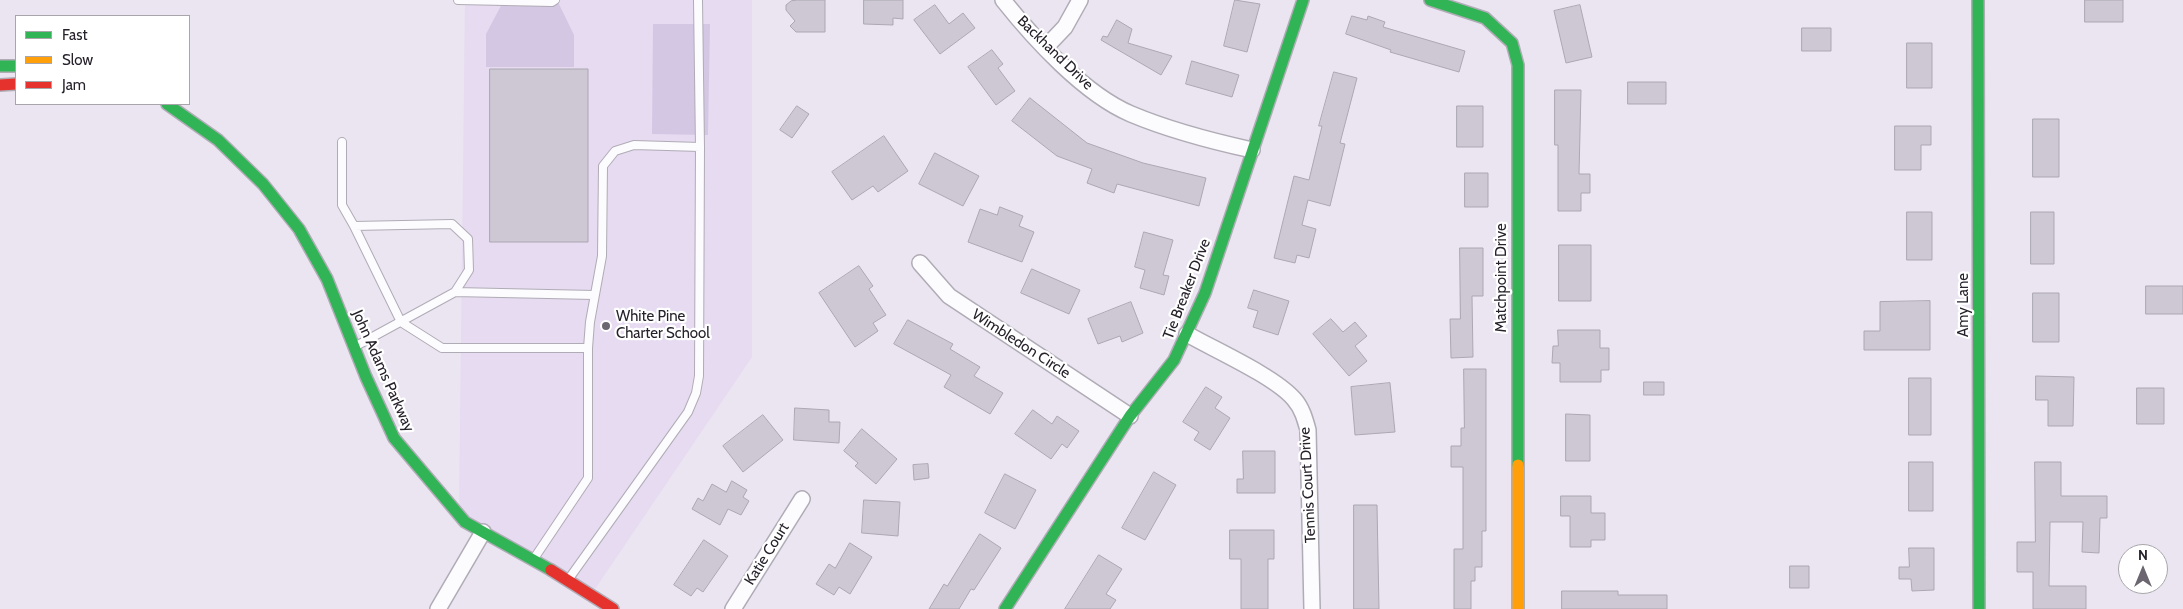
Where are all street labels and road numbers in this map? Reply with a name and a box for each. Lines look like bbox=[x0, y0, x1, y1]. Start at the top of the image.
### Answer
street label: Backhand Drive bbox=[1013, 12, 1097, 94]
street label: Matchpoint Drive bbox=[1493, 223, 1511, 333]
street label: Tie Breaker Drive bbox=[1160, 236, 1214, 342]
street label: Amy Lane bbox=[1955, 273, 1973, 337]
street label: Wimbledon Circle bbox=[968, 306, 1074, 382]
street label: John Adams Parkway bbox=[348, 307, 418, 435]
street label: Tennis Court Drive bbox=[1296, 427, 1320, 543]
street label: Katie Court bbox=[741, 520, 793, 588]

